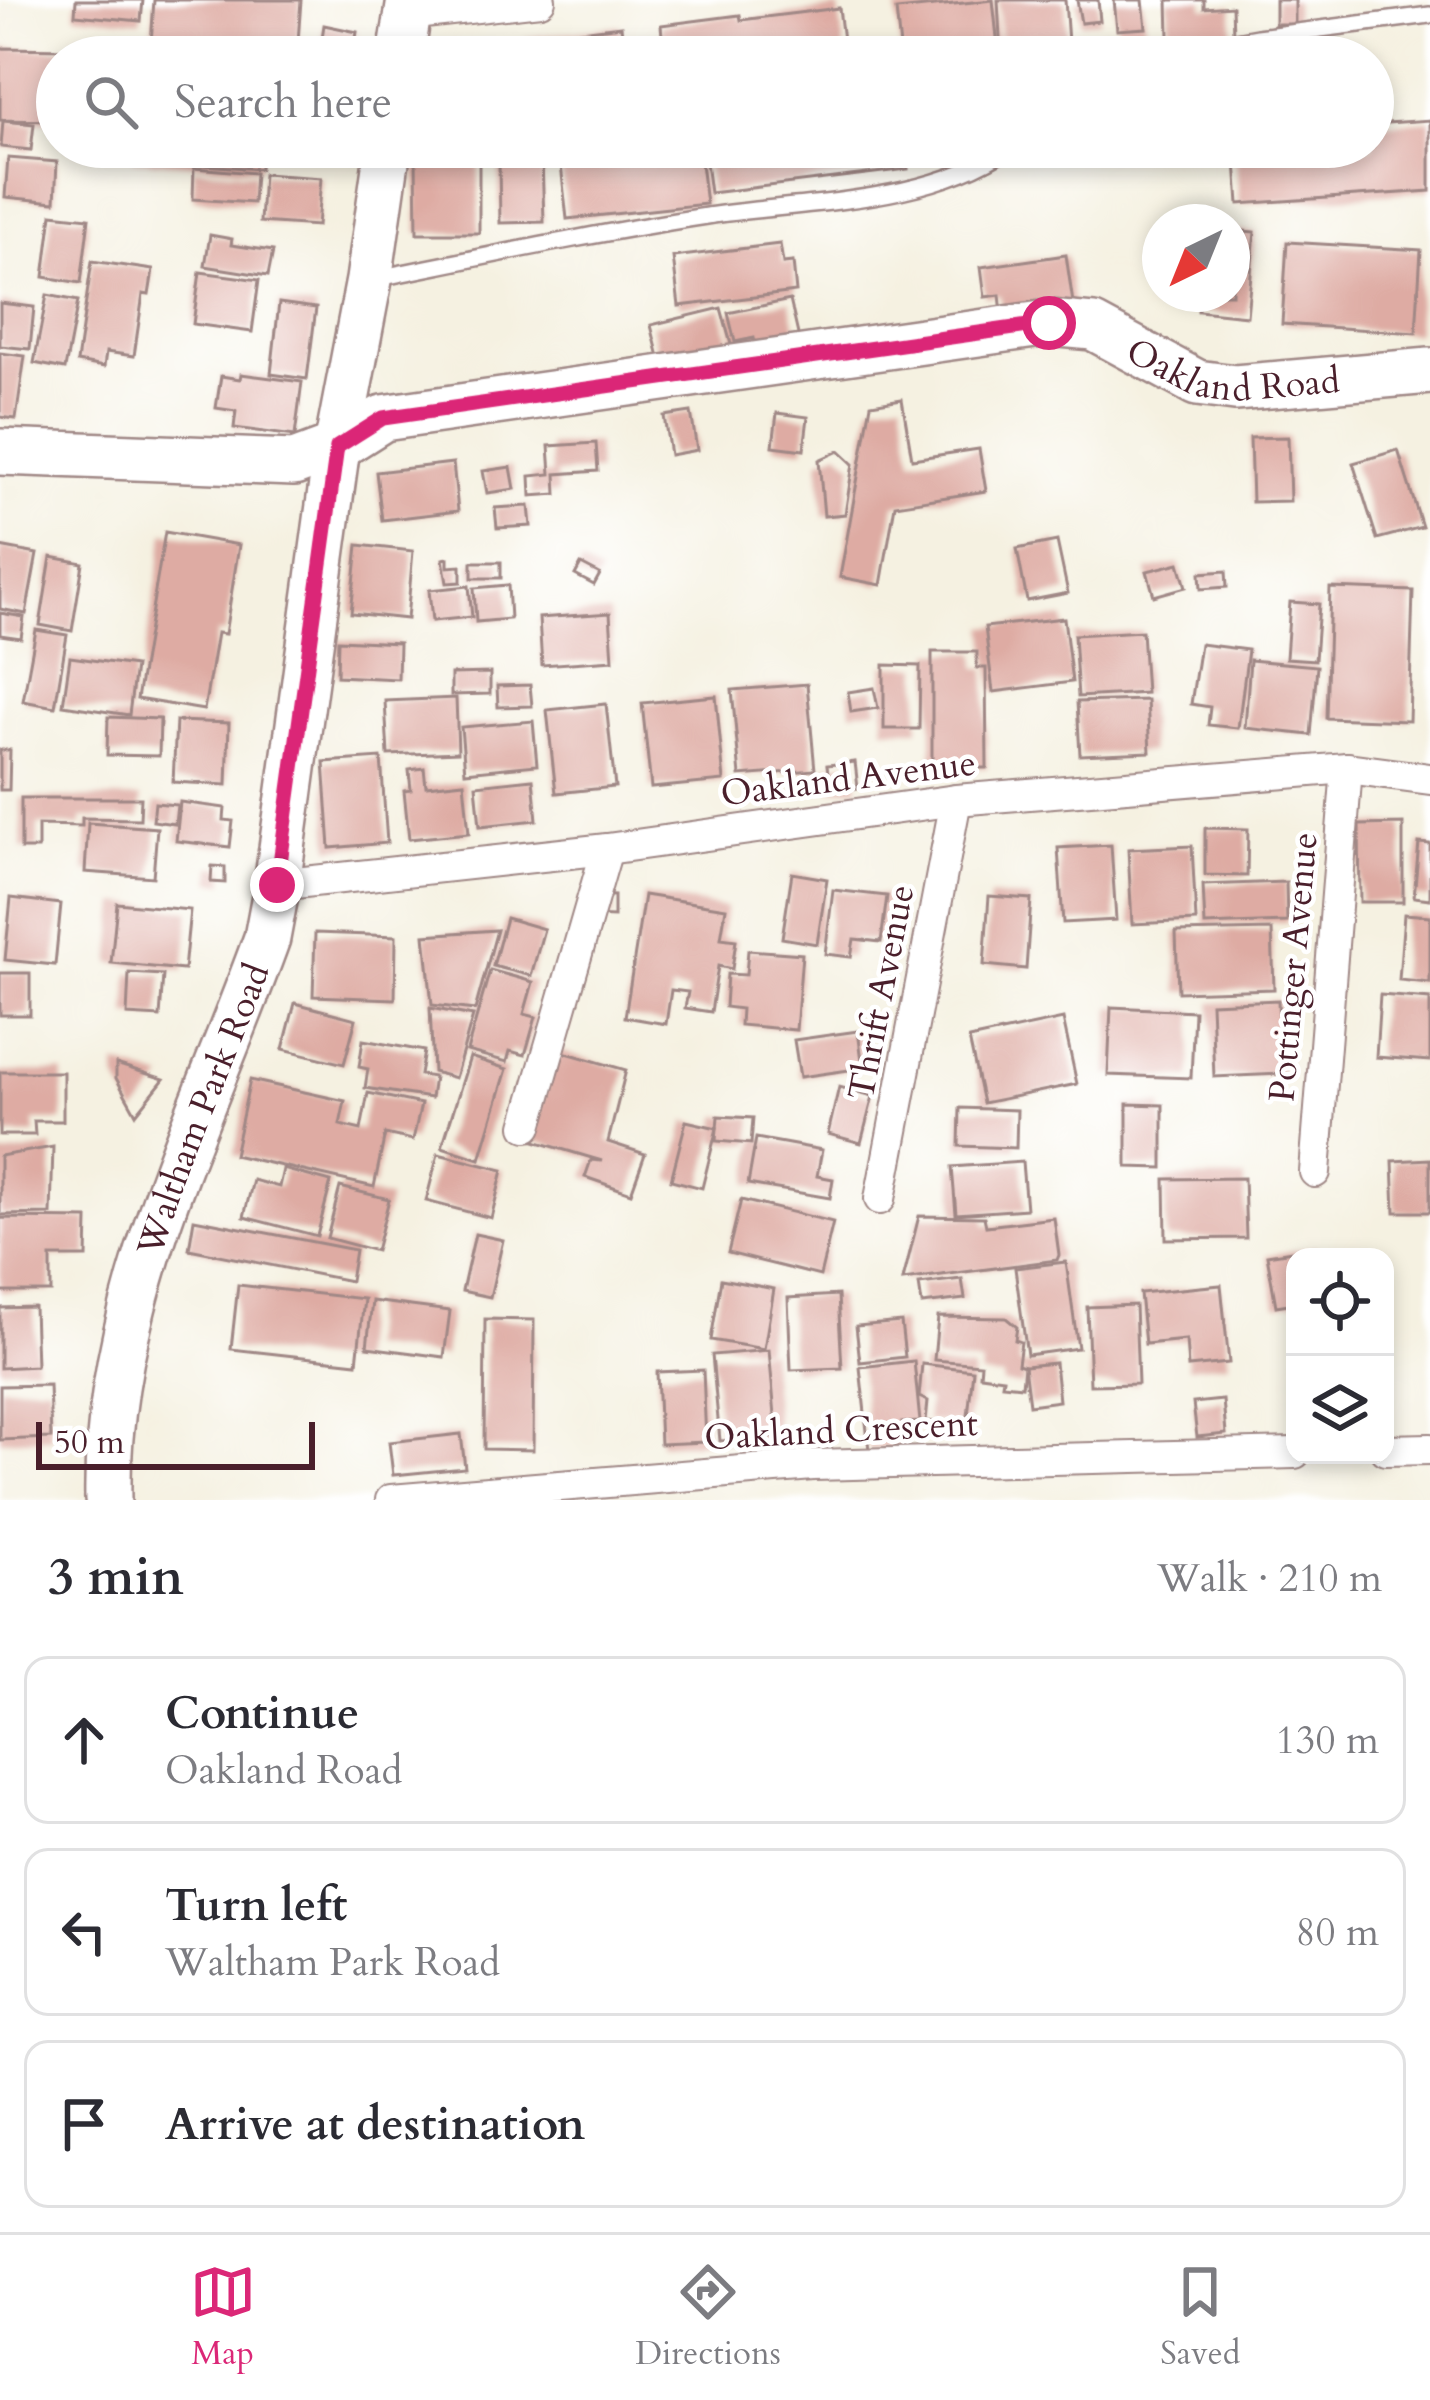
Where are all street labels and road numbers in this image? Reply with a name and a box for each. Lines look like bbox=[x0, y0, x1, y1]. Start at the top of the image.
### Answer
street label: Oakland Road bbox=[1118, 327, 1342, 414]
street label: Oakland Avenue bbox=[718, 739, 979, 818]
street label: Pottinger Avenue bbox=[1257, 830, 1330, 1104]
street label: Thrift Avenue bbox=[837, 881, 926, 1104]
street label: Waltham Park Road bbox=[125, 956, 282, 1263]
street label: Oakland Crescent bbox=[703, 1399, 979, 1462]

